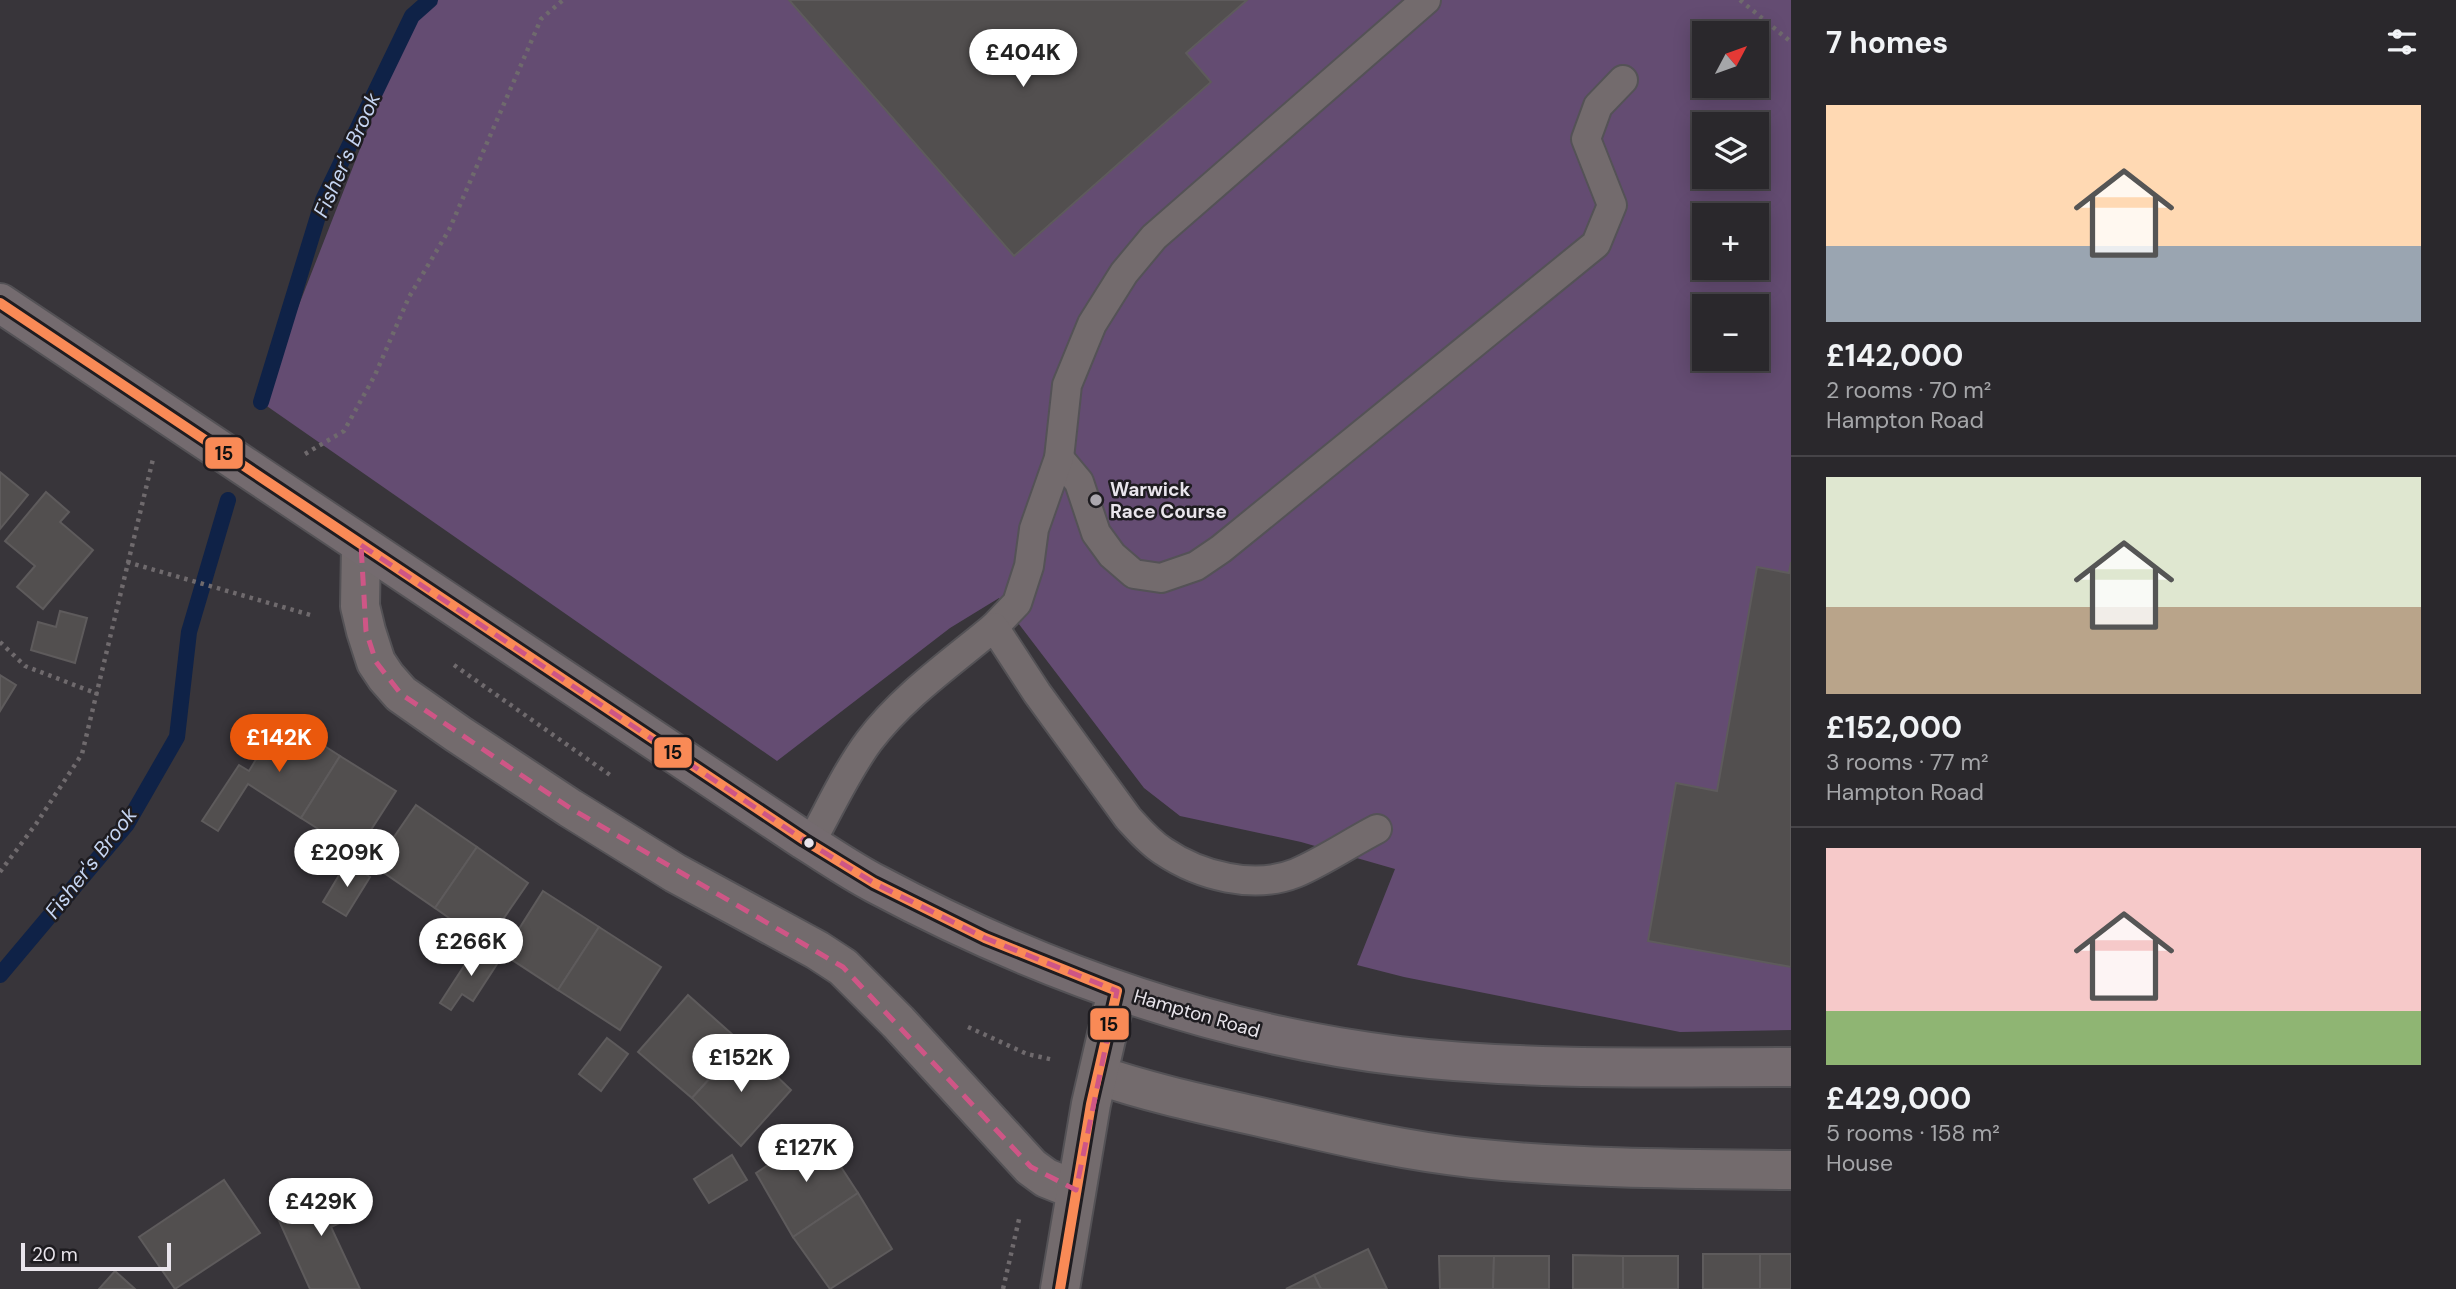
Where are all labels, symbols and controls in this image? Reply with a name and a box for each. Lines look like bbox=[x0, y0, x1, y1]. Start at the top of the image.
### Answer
north arrow bbox=[1692, 21, 1769, 98]
map controls bbox=[1692, 21, 1769, 371]
text: 7 homes bbox=[1826, 23, 1948, 62]
icon: filters bbox=[2383, 23, 2421, 61]
pin: £404K bbox=[974, 29, 1072, 89]
text: £404K bbox=[985, 37, 1061, 67]
water label: Fisher's Brook bbox=[307, 88, 387, 222]
button: layers bbox=[1692, 112, 1769, 189]
icon: home bbox=[2061, 150, 2187, 276]
button: + bbox=[1692, 203, 1769, 280]
button: − bbox=[1692, 294, 1769, 371]
text: £142,000 bbox=[1826, 336, 1963, 375]
text: 2 rooms · 70 m² bbox=[1826, 375, 1991, 405]
text: Hampton Road bbox=[1826, 405, 1984, 435]
line badge: 15 bbox=[204, 436, 244, 470]
text: 15 bbox=[215, 441, 233, 466]
place label: Warwick Race Course bbox=[1110, 477, 1227, 524]
marker: Warwick Race Course bbox=[1088, 492, 1104, 508]
icon: home bbox=[2061, 522, 2187, 648]
text: £152,000 bbox=[1826, 708, 1962, 747]
pin: £142K bbox=[230, 714, 328, 774]
text: £142K bbox=[246, 722, 312, 752]
line badge: 15 bbox=[653, 736, 693, 769]
text: 15 bbox=[664, 740, 682, 765]
text: 3 rooms · 77 m² bbox=[1826, 747, 1989, 777]
text: Hampton Road bbox=[1826, 777, 1984, 807]
water label: Fisher's Brook bbox=[39, 801, 143, 924]
pin: £209K bbox=[298, 830, 396, 889]
unlabelled marker bbox=[802, 836, 816, 850]
text: £209K bbox=[310, 837, 384, 867]
icon: home bbox=[2061, 893, 2187, 1019]
pin: £266K bbox=[422, 918, 520, 978]
text: £266K bbox=[435, 926, 507, 956]
street label: Hampton Road bbox=[1131, 983, 1263, 1043]
line badge: 15 bbox=[1089, 1007, 1130, 1041]
text: 15 bbox=[1100, 1012, 1118, 1037]
pin: £152K bbox=[692, 1034, 790, 1094]
text: £152K bbox=[708, 1042, 774, 1072]
text: £429,000 bbox=[1826, 1079, 1971, 1118]
text: 5 rooms · 158 m² bbox=[1826, 1118, 2000, 1148]
pin: £127K bbox=[757, 1124, 855, 1184]
text: £127K bbox=[774, 1132, 838, 1162]
text: House bbox=[1826, 1148, 1893, 1178]
pin: £429K bbox=[272, 1178, 370, 1238]
text: £429K bbox=[285, 1186, 357, 1216]
scale bar bbox=[21, 1240, 172, 1272]
text: 20 m bbox=[32, 1242, 78, 1267]

